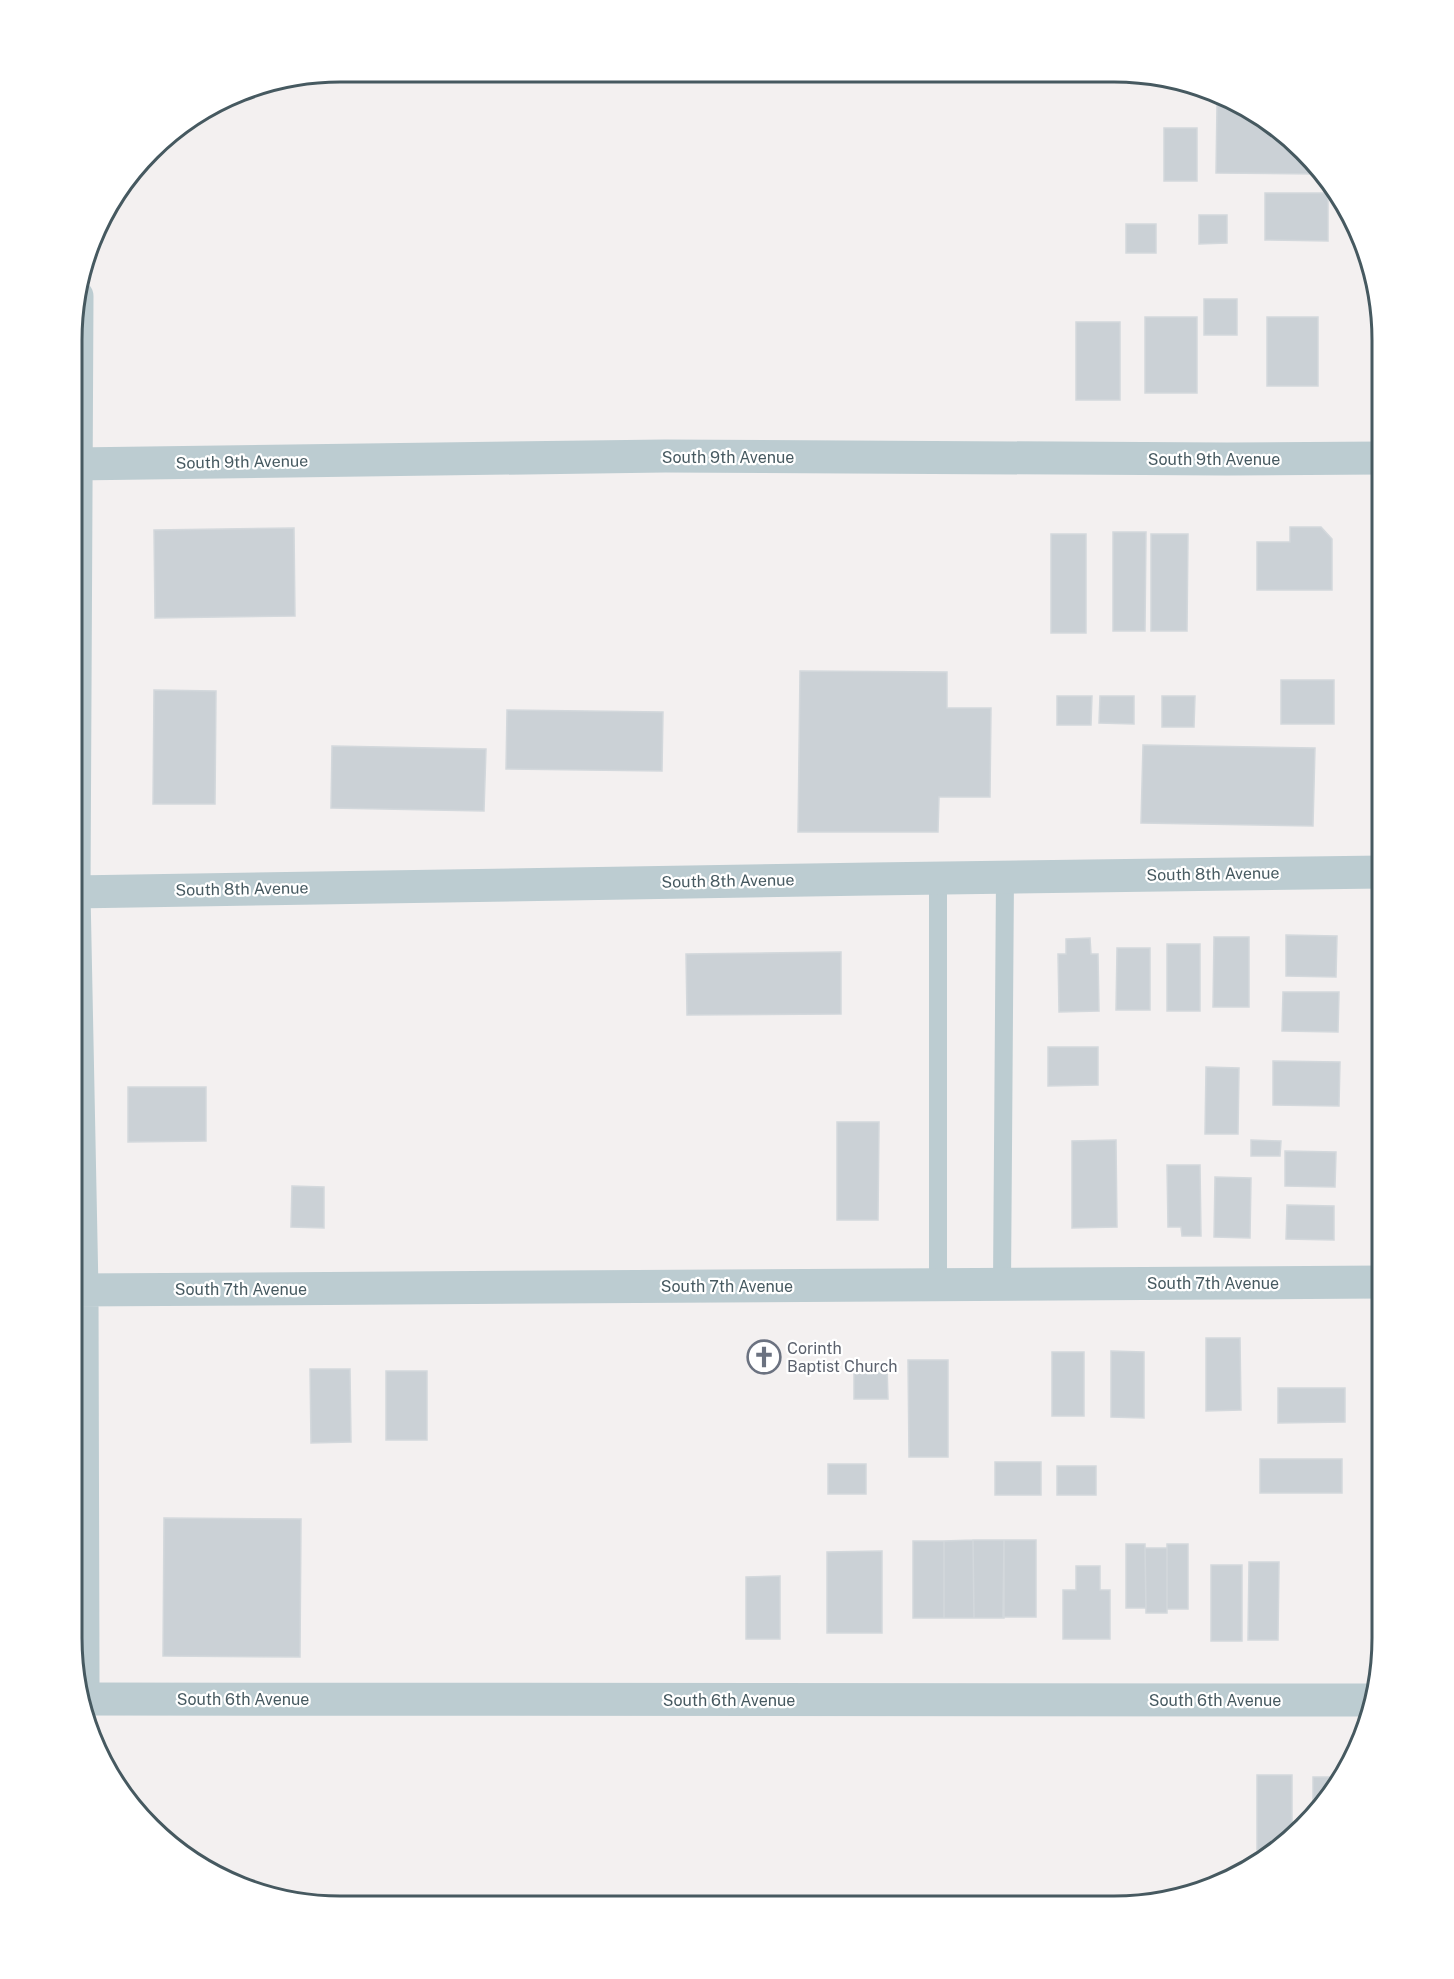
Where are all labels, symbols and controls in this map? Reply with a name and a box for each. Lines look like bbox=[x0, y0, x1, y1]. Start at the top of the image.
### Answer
street label: South 9th Avenue bbox=[662, 448, 794, 467]
street label: South 9th Avenue bbox=[1148, 450, 1280, 469]
street label: South 9th Avenue bbox=[176, 451, 308, 473]
street label: South 8th Avenue bbox=[1146, 863, 1280, 885]
street label: South 8th Avenue bbox=[661, 870, 795, 892]
street label: South 8th Avenue bbox=[175, 878, 309, 900]
street label: South 7th Avenue bbox=[1147, 1274, 1279, 1293]
street label: South 7th Avenue bbox=[661, 1277, 793, 1296]
street label: South 7th Avenue bbox=[175, 1280, 307, 1299]
church icon: Corinth Baptist Church bbox=[746, 1339, 782, 1375]
place label: Corinth Baptist Church bbox=[787, 1339, 898, 1376]
street label: South 6th Avenue bbox=[177, 1690, 309, 1709]
street label: South 6th Avenue bbox=[663, 1691, 795, 1710]
street label: South 6th Avenue bbox=[1149, 1691, 1281, 1710]

